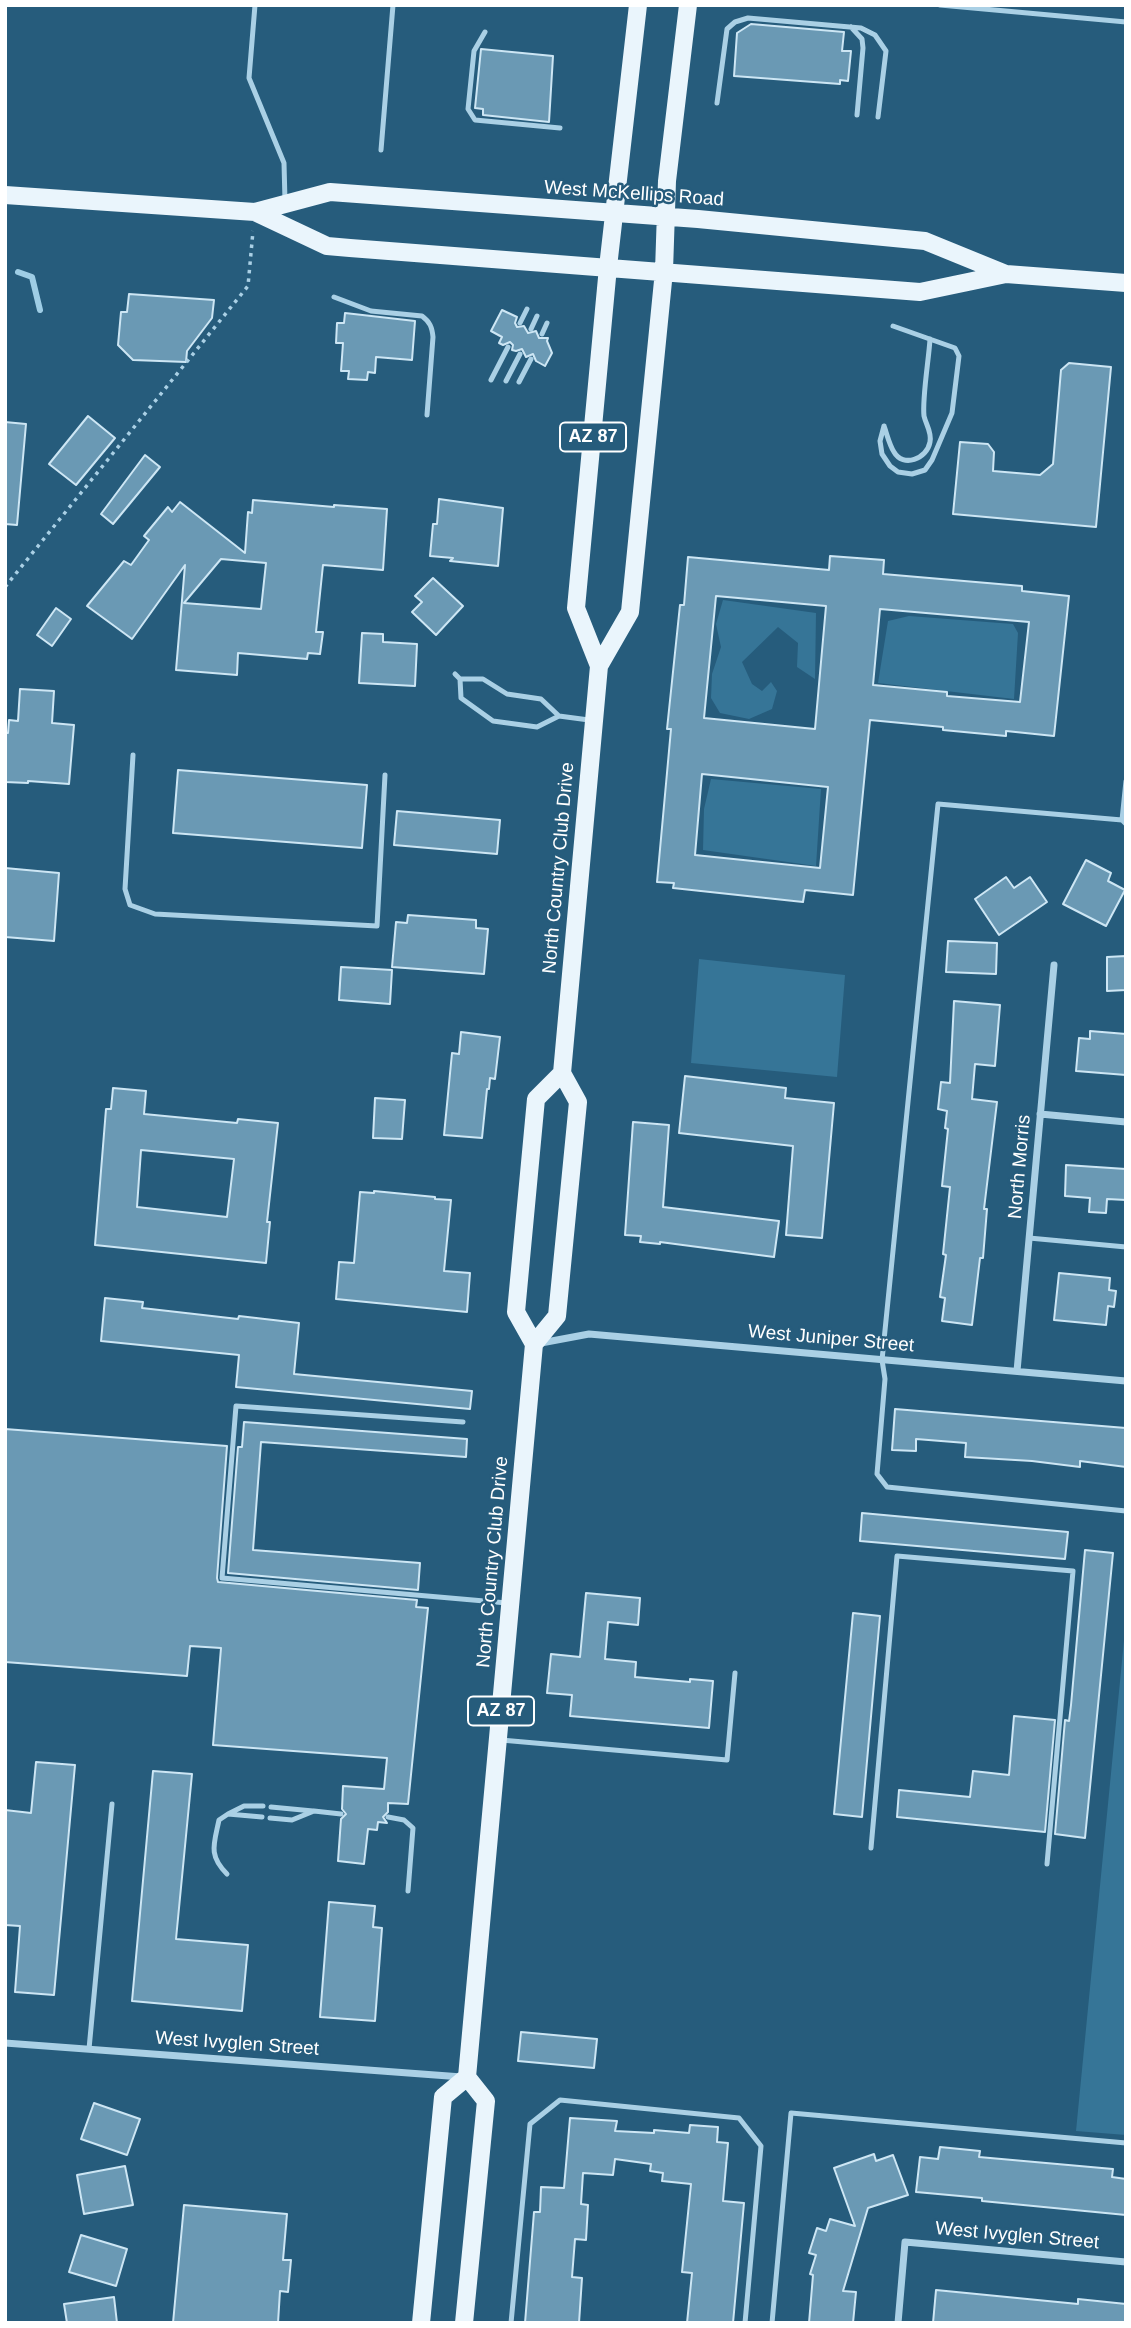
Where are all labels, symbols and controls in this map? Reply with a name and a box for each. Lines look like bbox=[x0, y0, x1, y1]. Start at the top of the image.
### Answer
street label: West McKellips Road bbox=[543, 176, 725, 212]
road number: AZ 87 bbox=[560, 422, 626, 452]
street label: North Country Club Drive bbox=[538, 761, 580, 975]
street label: North Morris bbox=[1004, 1114, 1036, 1220]
street label: West Juniper Street bbox=[747, 1320, 915, 1358]
street label: North Country Club Drive bbox=[472, 1455, 514, 1669]
road number: AZ 87 bbox=[468, 1696, 534, 1726]
street label: West Ivyglen Street bbox=[154, 2027, 320, 2061]
street label: West Ivyglen Street bbox=[934, 2217, 1100, 2255]

